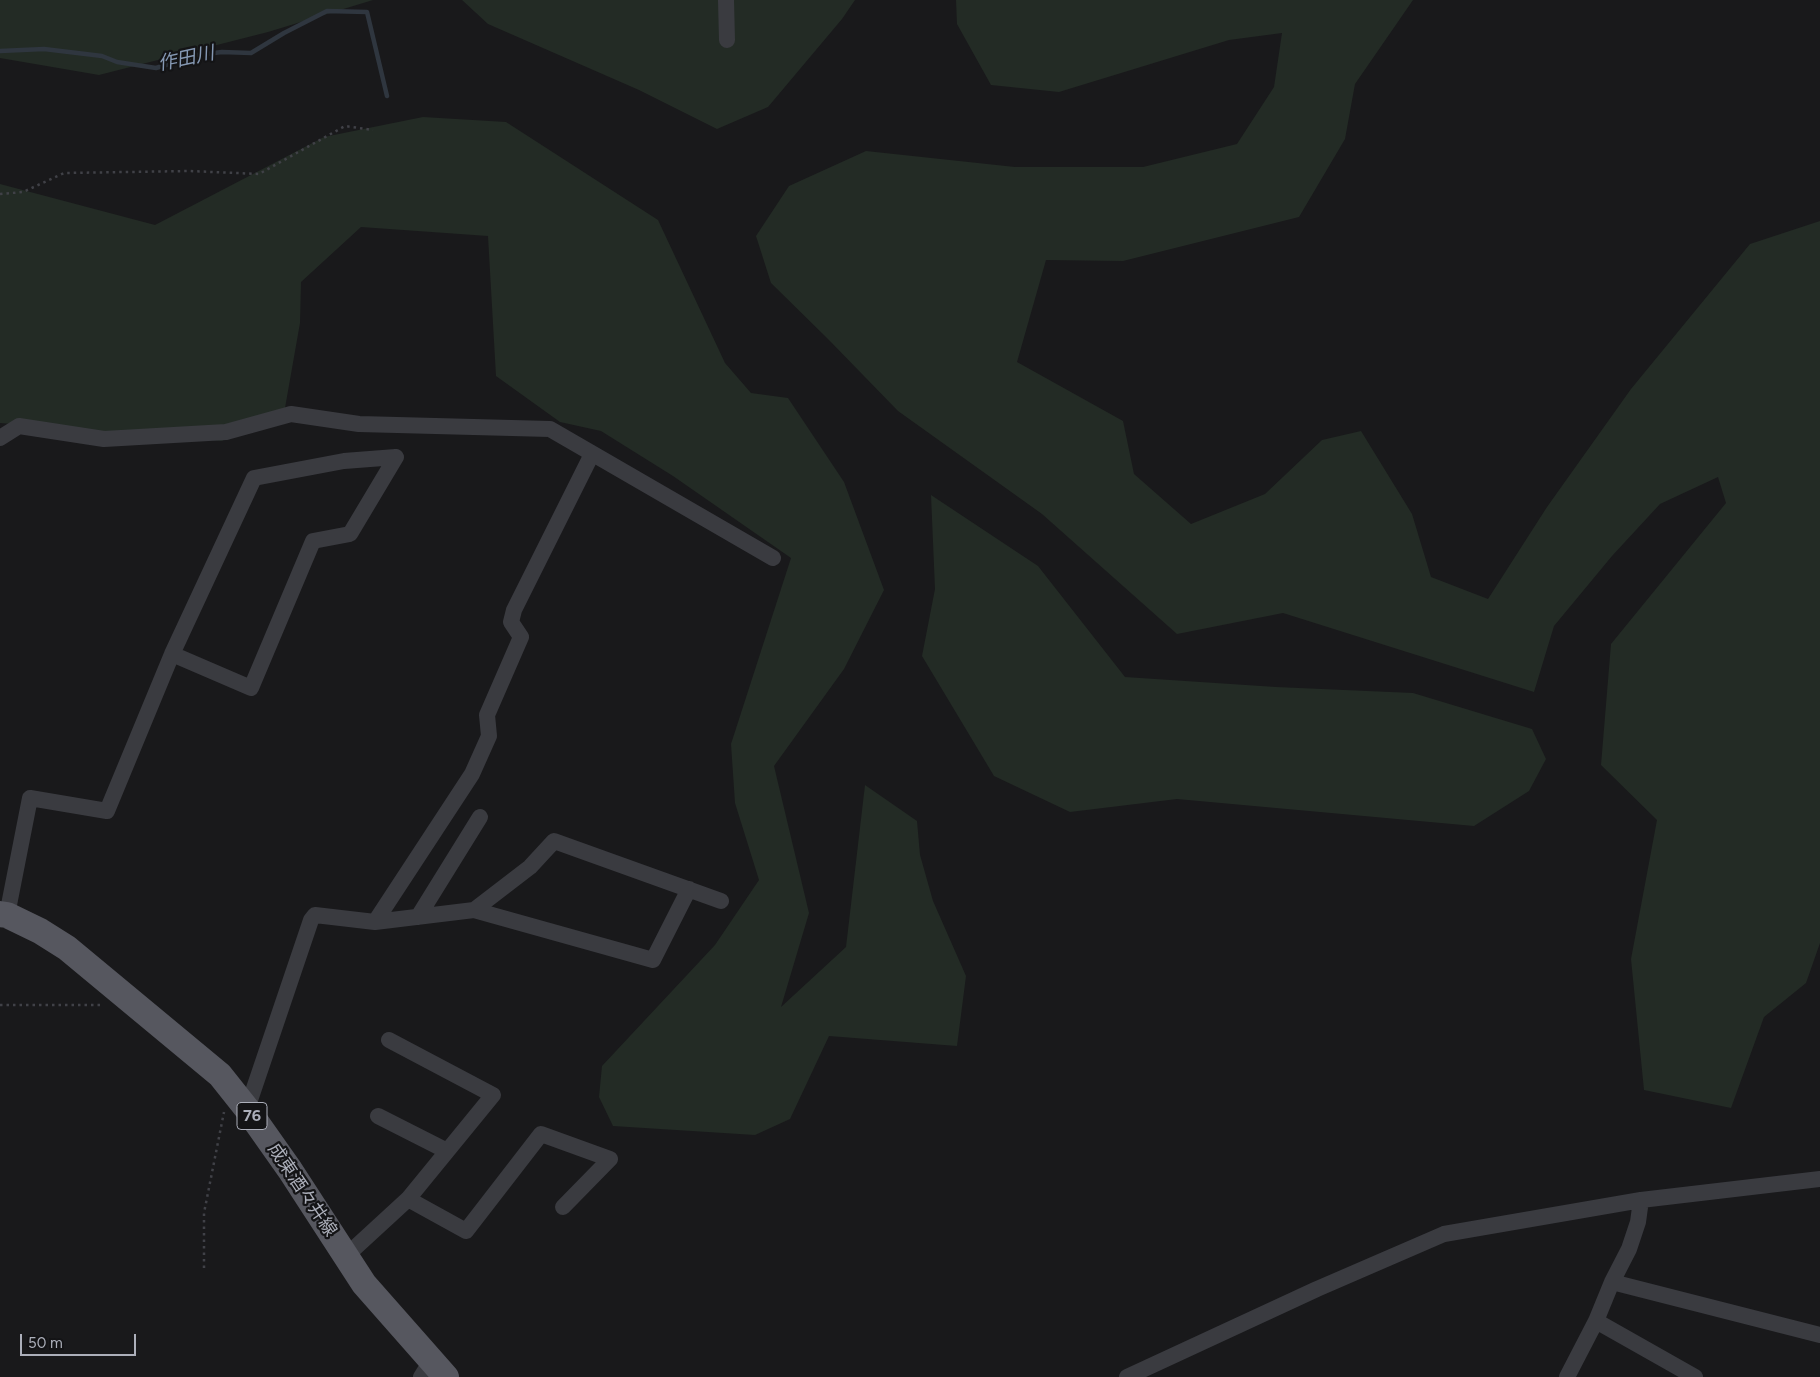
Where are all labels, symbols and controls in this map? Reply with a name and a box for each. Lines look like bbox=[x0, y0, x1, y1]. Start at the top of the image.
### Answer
water label: 作田川 bbox=[156, 42, 216, 76]
road number: 76 bbox=[237, 1102, 267, 1130]
street label: 成東酒々井線 bbox=[263, 1139, 341, 1241]
scale bar bbox=[22, 1324, 139, 1356]
text: 50 m bbox=[28, 1334, 63, 1352]

